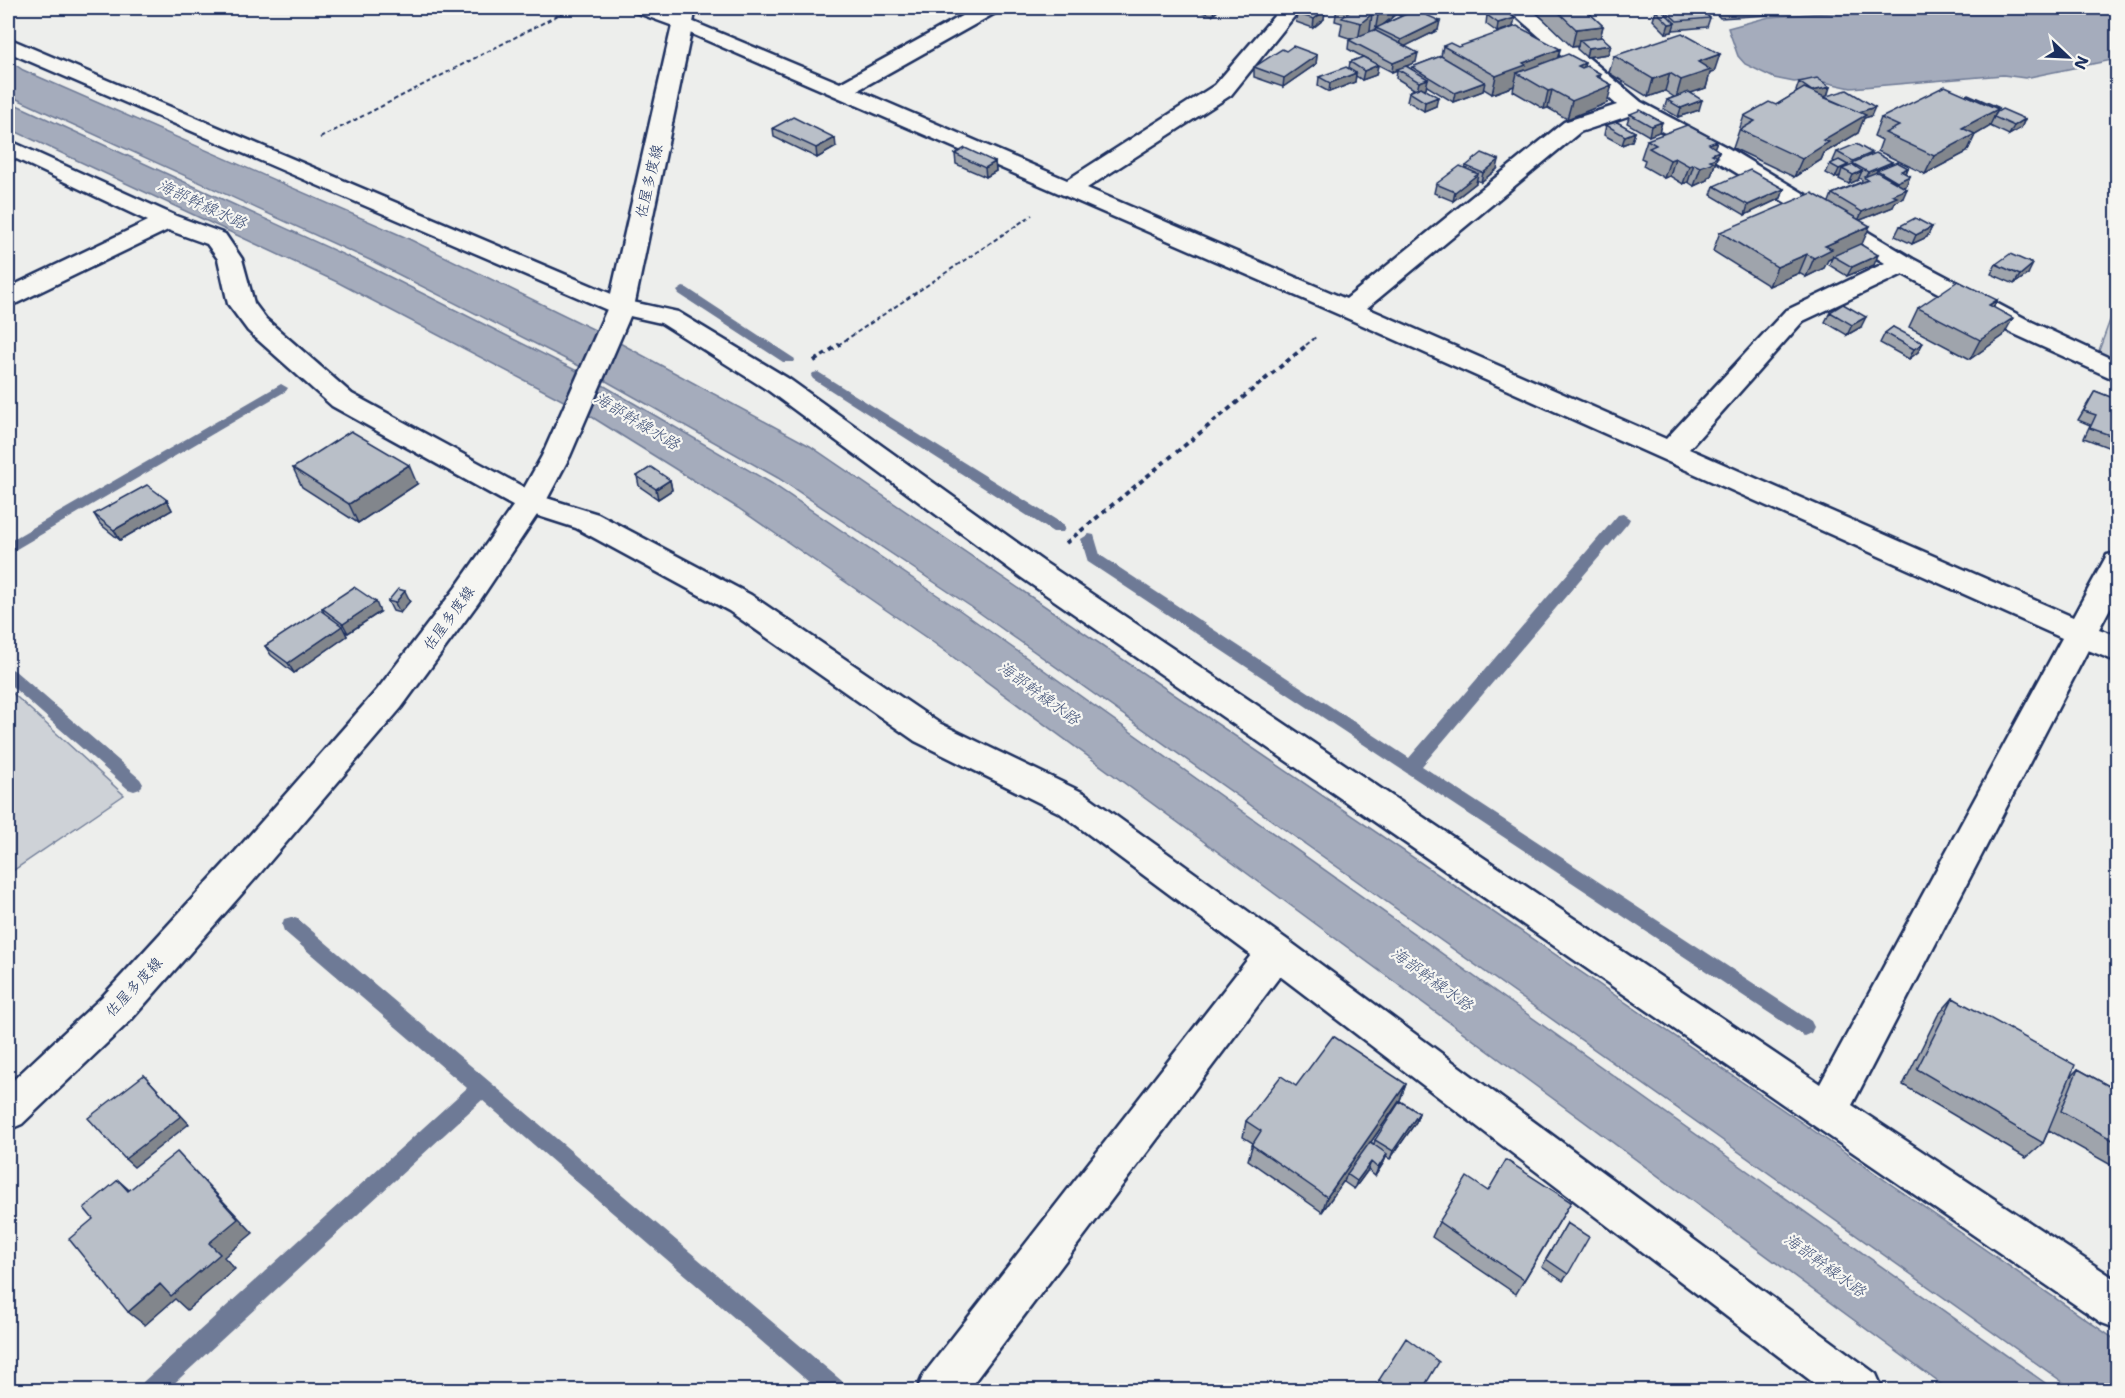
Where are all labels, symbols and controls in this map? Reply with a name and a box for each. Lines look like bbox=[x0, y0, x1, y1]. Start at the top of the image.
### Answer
north arrow bbox=[2038, 27, 2098, 87]
text: N bbox=[2069, 53, 2093, 73]
street label: 佐屋多度線 bbox=[631, 142, 667, 220]
water label: 海部幹線水路 bbox=[154, 174, 251, 234]
water label: 海部幹線水路 bbox=[590, 387, 684, 455]
street label: 佐屋多度線 bbox=[419, 582, 479, 654]
water label: 海部幹線水路 bbox=[994, 656, 1085, 730]
water label: 海部幹線水路 bbox=[1387, 942, 1478, 1016]
street label: 佐屋多度線 bbox=[101, 953, 167, 1021]
water label: 海部幹線水路 bbox=[1780, 1228, 1871, 1302]

